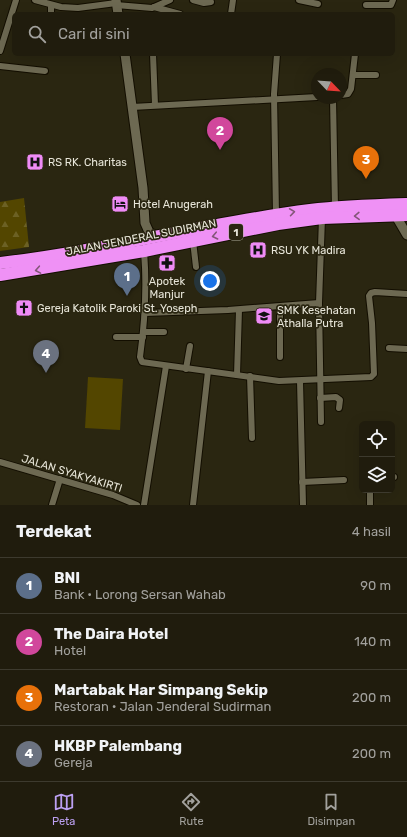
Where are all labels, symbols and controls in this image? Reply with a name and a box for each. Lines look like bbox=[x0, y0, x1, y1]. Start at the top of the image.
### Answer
search box bbox=[12, 12, 395, 56]
icon: search bbox=[26, 23, 48, 45]
text: Cari di sini bbox=[58, 25, 130, 43]
north arrow bbox=[311, 68, 347, 104]
pin: 2 bbox=[207, 117, 233, 150]
pin: 3 bbox=[353, 146, 379, 179]
hospital icon: RS RK. Charitas bbox=[25, 152, 45, 172]
place label: RS RK. Charitas bbox=[48, 156, 127, 169]
hotel icon: Hotel Anugerah bbox=[110, 194, 130, 214]
place label: Hotel Anugerah bbox=[133, 198, 213, 211]
one-way arrow bbox=[289, 208, 295, 217]
one-way arrow bbox=[354, 212, 360, 220]
street label: JALAN JENDERAL SUDIRMAN bbox=[65, 217, 217, 258]
road number: 1 bbox=[229, 224, 243, 240]
one-way arrow bbox=[212, 232, 218, 240]
hospital icon: RSU YK Madira bbox=[248, 240, 268, 260]
place label: RSU YK Madira bbox=[271, 244, 346, 257]
pharmacy icon: Apotek Manjur bbox=[157, 253, 177, 273]
pin: 1 bbox=[114, 263, 140, 296]
one-way arrow bbox=[35, 265, 42, 273]
your location bbox=[200, 271, 220, 291]
place label: Apotek Manjur bbox=[149, 275, 185, 301]
church icon: Gereja Katolik Paroki St. Yoseph bbox=[14, 298, 34, 318]
place label: Gereja Katolik Paroki St. Yoseph bbox=[37, 302, 197, 315]
place label: SMK Kesehatan Athalla Putra bbox=[277, 304, 356, 330]
school or university icon: SMK Kesehatan Athalla Putra bbox=[254, 306, 274, 326]
pin: 4 bbox=[33, 340, 59, 373]
map controls bbox=[359, 421, 395, 493]
button: locate bbox=[359, 421, 395, 457]
street label: JALAN SYAKYAKIRTI bbox=[20, 452, 124, 495]
button: layers bbox=[359, 457, 395, 493]
text: Terdekat bbox=[16, 521, 91, 541]
text: 4 hasil bbox=[352, 524, 391, 539]
text: BNI bbox=[54, 569, 80, 587]
text: 1 bbox=[26, 578, 32, 593]
text: 90 m bbox=[360, 578, 391, 593]
text: Bank · Lorong Sersan Wahab bbox=[54, 587, 226, 602]
text: The Daira Hotel bbox=[54, 625, 168, 643]
text: 2 bbox=[25, 634, 33, 649]
text: 140 m bbox=[354, 634, 391, 649]
text: Hotel bbox=[54, 643, 86, 658]
text: Martabak Har Simpang Sekip bbox=[54, 681, 268, 699]
text: 3 bbox=[25, 690, 33, 705]
text: 200 m bbox=[352, 690, 391, 705]
text: Restoran · Jalan Jenderal Sudirman bbox=[54, 699, 271, 714]
text: HKBP Palembang bbox=[54, 737, 182, 755]
text: 4 bbox=[25, 746, 33, 761]
text: 200 m bbox=[352, 746, 391, 761]
text: Gereja bbox=[54, 755, 93, 770]
tab: Peta bbox=[52, 791, 75, 828]
tab: Rute bbox=[179, 791, 204, 828]
tab: Disimpan bbox=[307, 791, 355, 828]

